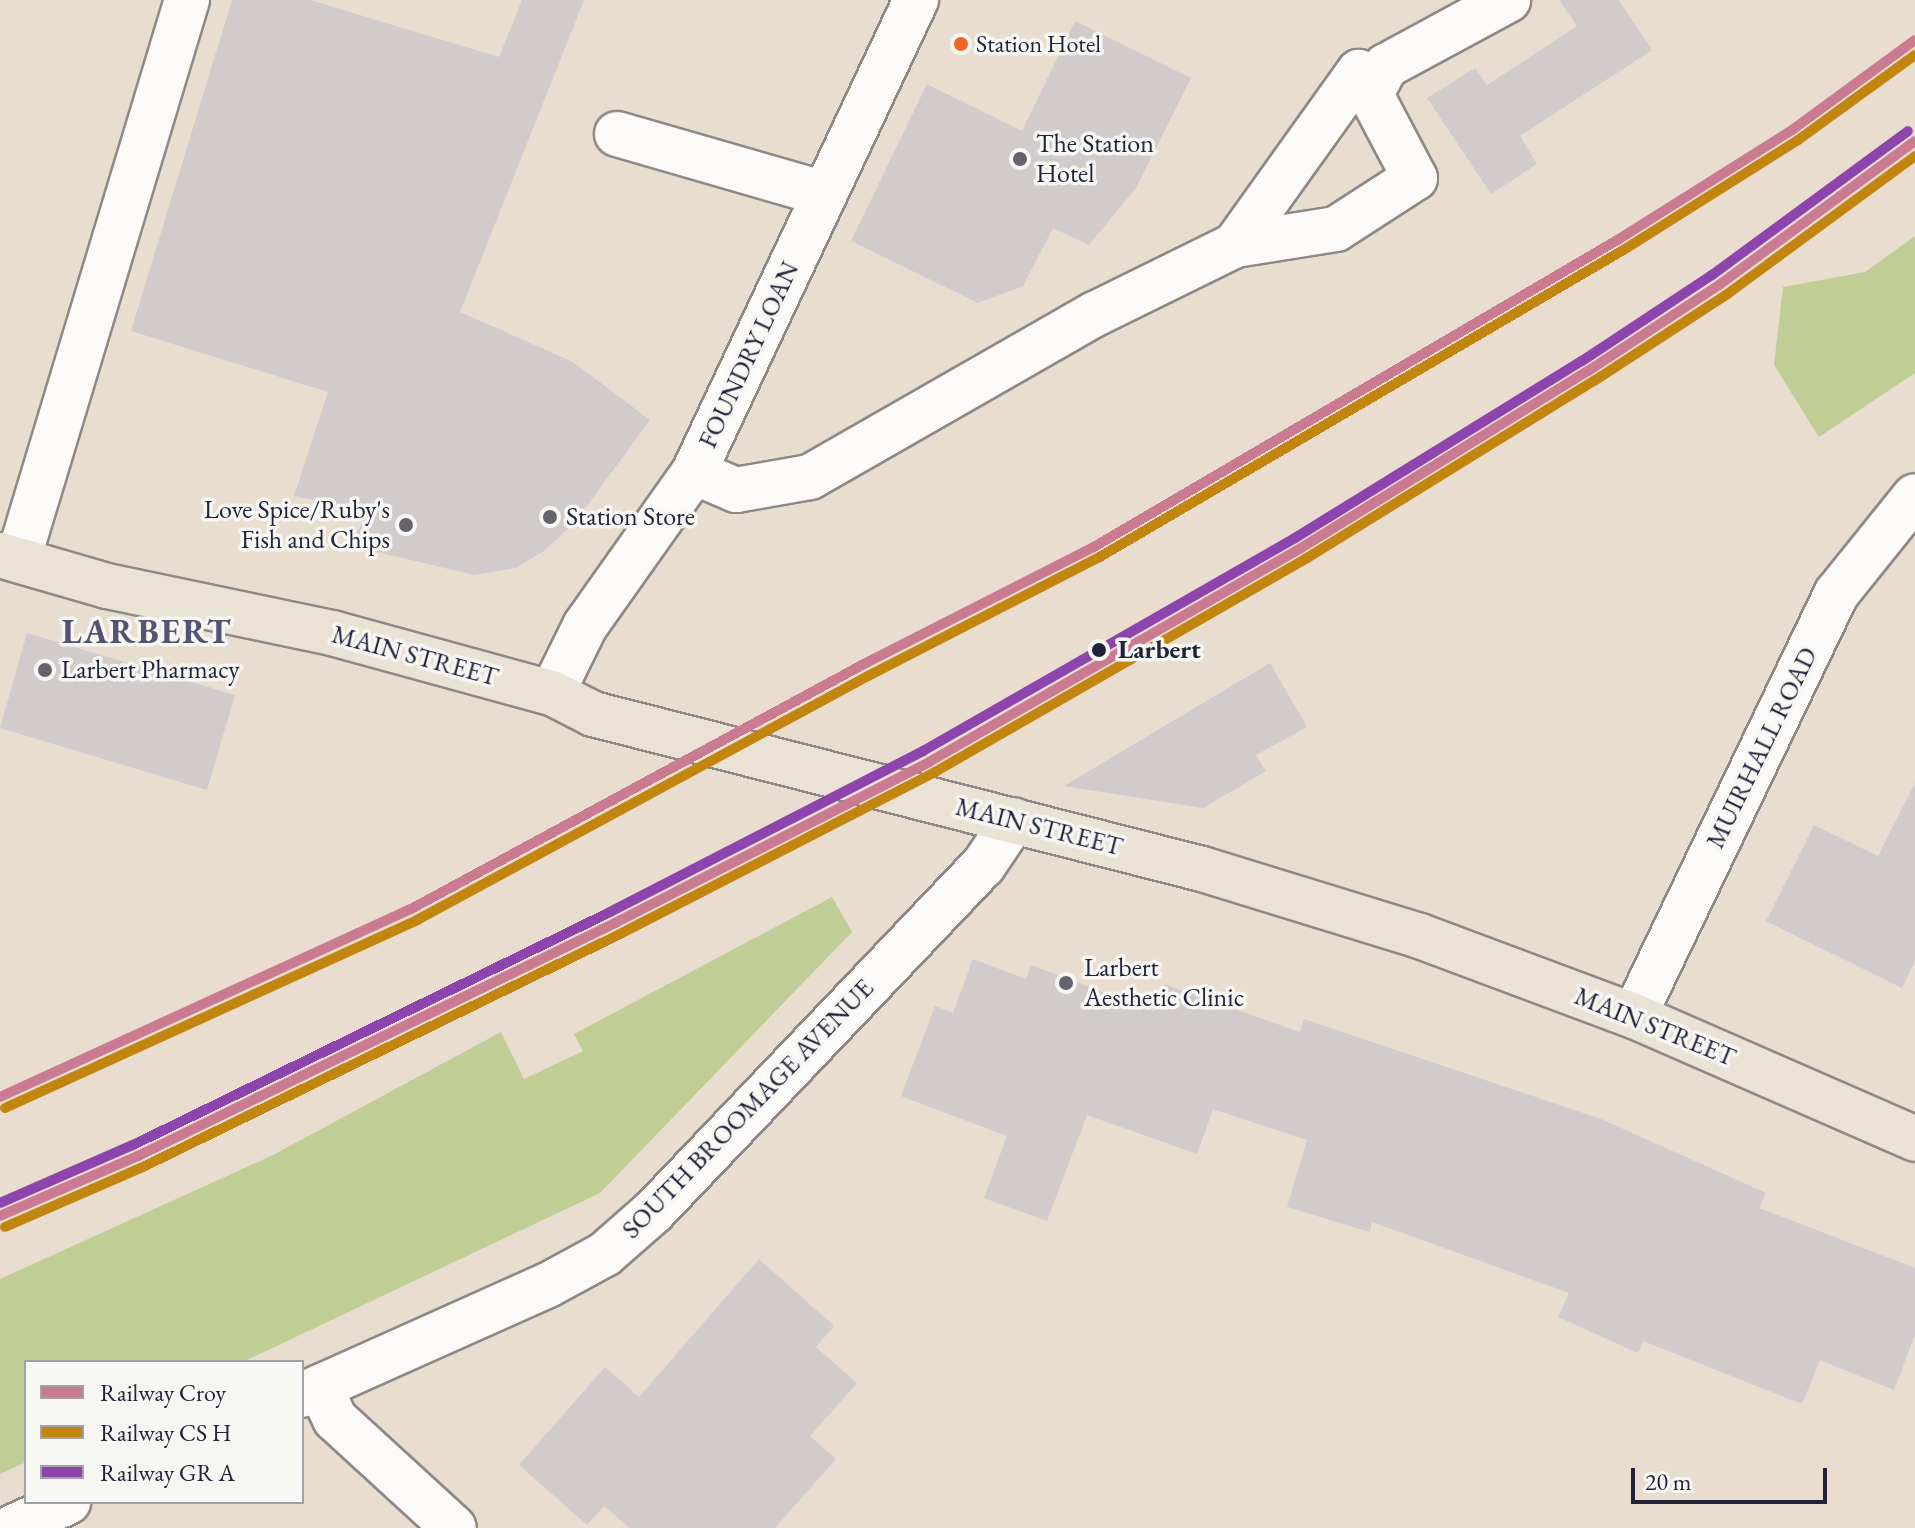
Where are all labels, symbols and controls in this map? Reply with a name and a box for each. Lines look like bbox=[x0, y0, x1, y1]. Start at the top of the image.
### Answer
place label: Station Hotel bbox=[976, 30, 1101, 58]
marker: Station Hotel bbox=[953, 36, 969, 52]
place label: The Station Hotel bbox=[1036, 128, 1154, 190]
marker: The Station Hotel bbox=[1011, 150, 1029, 168]
street label: FOUNDRY LOAN bbox=[692, 257, 806, 453]
place label: Love Spice/Ruby's Fish and Chips bbox=[204, 494, 390, 556]
place label: Station Store bbox=[566, 501, 695, 533]
marker: Station Store bbox=[541, 508, 559, 526]
marker: Love Spice/Ruby's Fish and Chips bbox=[397, 516, 415, 534]
district label: LARBERT bbox=[62, 612, 232, 652]
street label: MAIN STREET bbox=[328, 619, 502, 693]
place label: Larbert bbox=[1118, 634, 1201, 666]
marker: Larbert bbox=[1087, 638, 1111, 662]
street label: MUIRHALL ROAD bbox=[1700, 642, 1824, 854]
place label: Larbert Pharmacy bbox=[61, 654, 240, 686]
marker: Larbert Pharmacy bbox=[36, 661, 54, 679]
street label: MAIN STREET bbox=[952, 791, 1126, 863]
place label: Larbert Aesthetic Clinic bbox=[1084, 952, 1244, 1014]
marker: Larbert Aesthetic Clinic bbox=[1055, 972, 1077, 994]
street label: SOUTH BROOMAGE AVENUE bbox=[616, 973, 880, 1245]
street label: MAIN STREET bbox=[1570, 981, 1740, 1073]
legend bbox=[24, 1360, 304, 1504]
text: Railway Croy bbox=[100, 1377, 226, 1408]
text: Railway CS H bbox=[100, 1417, 232, 1448]
scale bar bbox=[1635, 1452, 1831, 1502]
text: Railway GR A bbox=[100, 1457, 235, 1488]
text: 20 m bbox=[1645, 1466, 1692, 1497]

